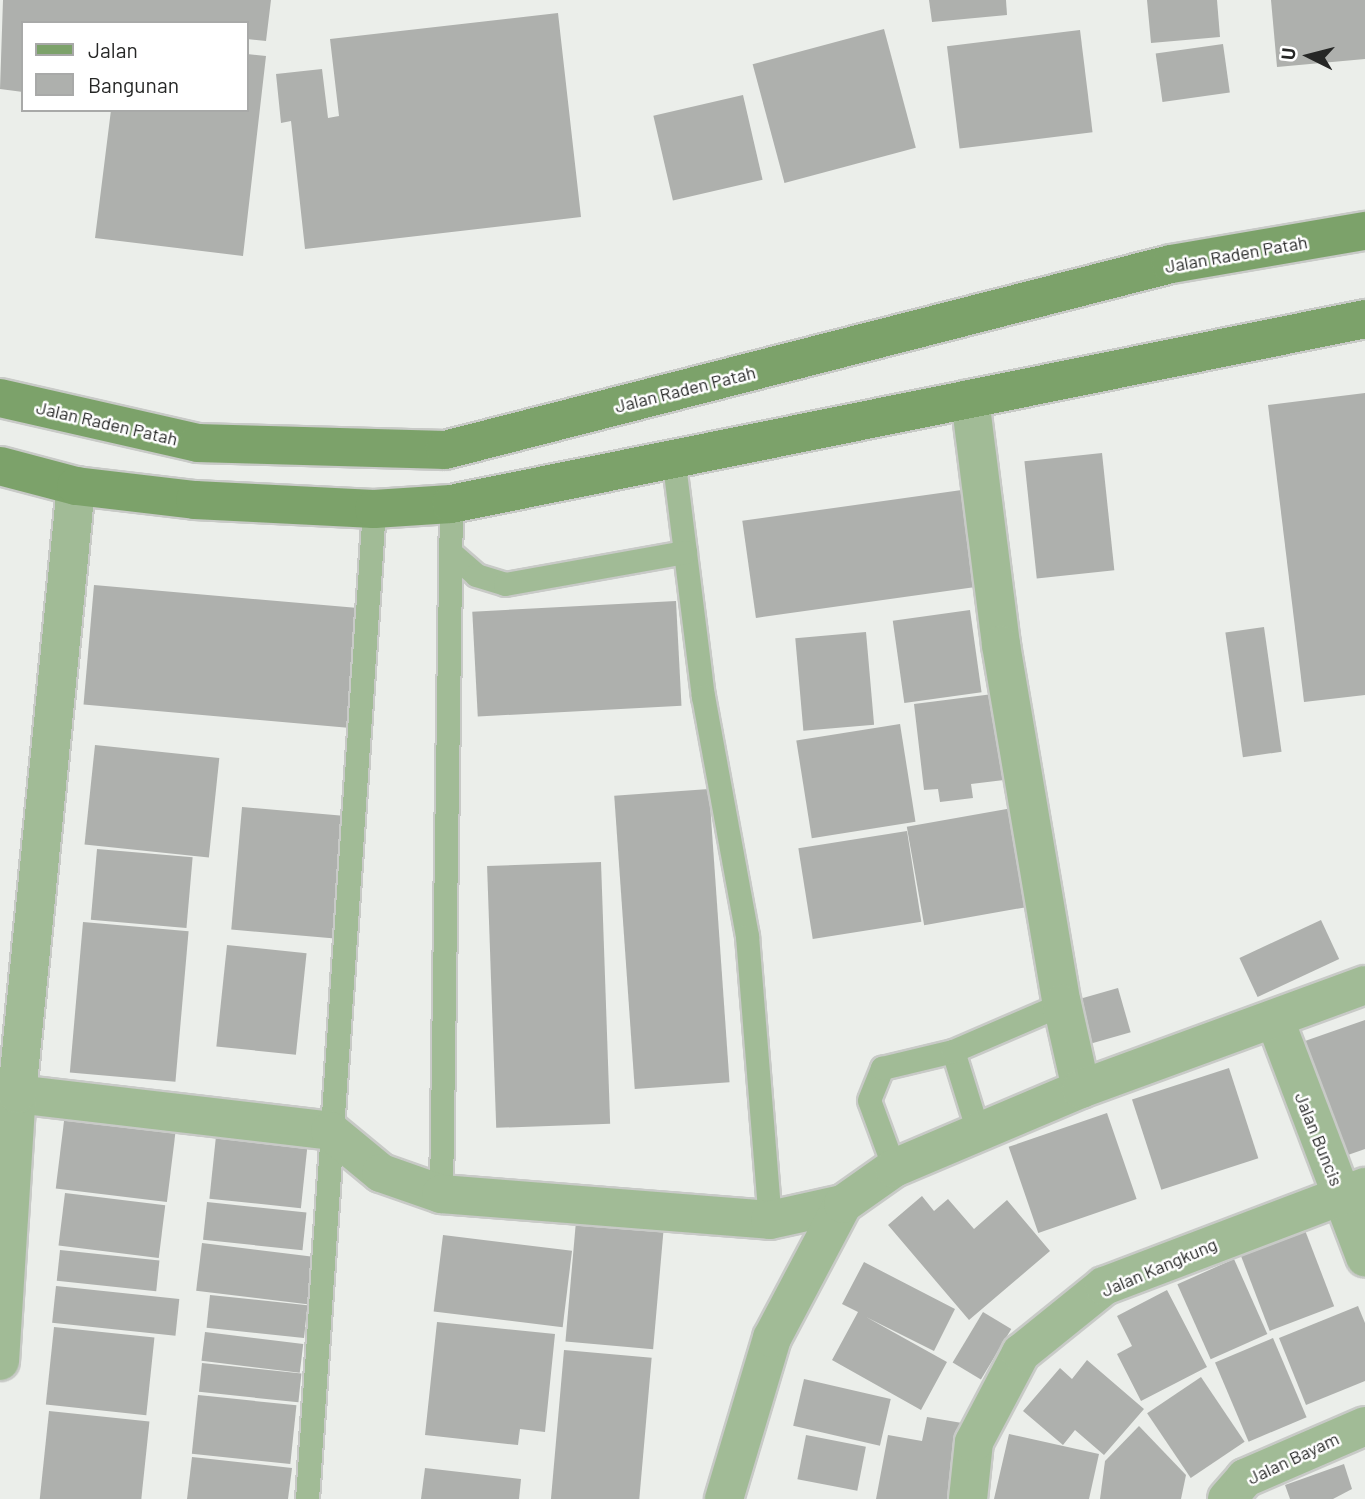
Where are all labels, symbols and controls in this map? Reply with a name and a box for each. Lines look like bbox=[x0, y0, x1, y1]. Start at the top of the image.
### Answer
legend bbox=[21, 21, 248, 112]
north arrow bbox=[1274, 21, 1344, 91]
text: Jalan bbox=[88, 37, 138, 62]
text: U bbox=[1276, 47, 1300, 61]
text: Bangunan bbox=[88, 72, 179, 97]
street label: Jalan Raden Patah bbox=[1163, 231, 1309, 277]
street label: Jalan Raden Patah bbox=[612, 361, 758, 417]
street label: Jalan Raden Patah bbox=[34, 396, 180, 450]
street label: Jalan Buncis bbox=[1290, 1089, 1348, 1189]
street label: Jalan Kangkung bbox=[1098, 1233, 1220, 1301]
street label: Jalan Bayam bbox=[1244, 1427, 1342, 1489]

